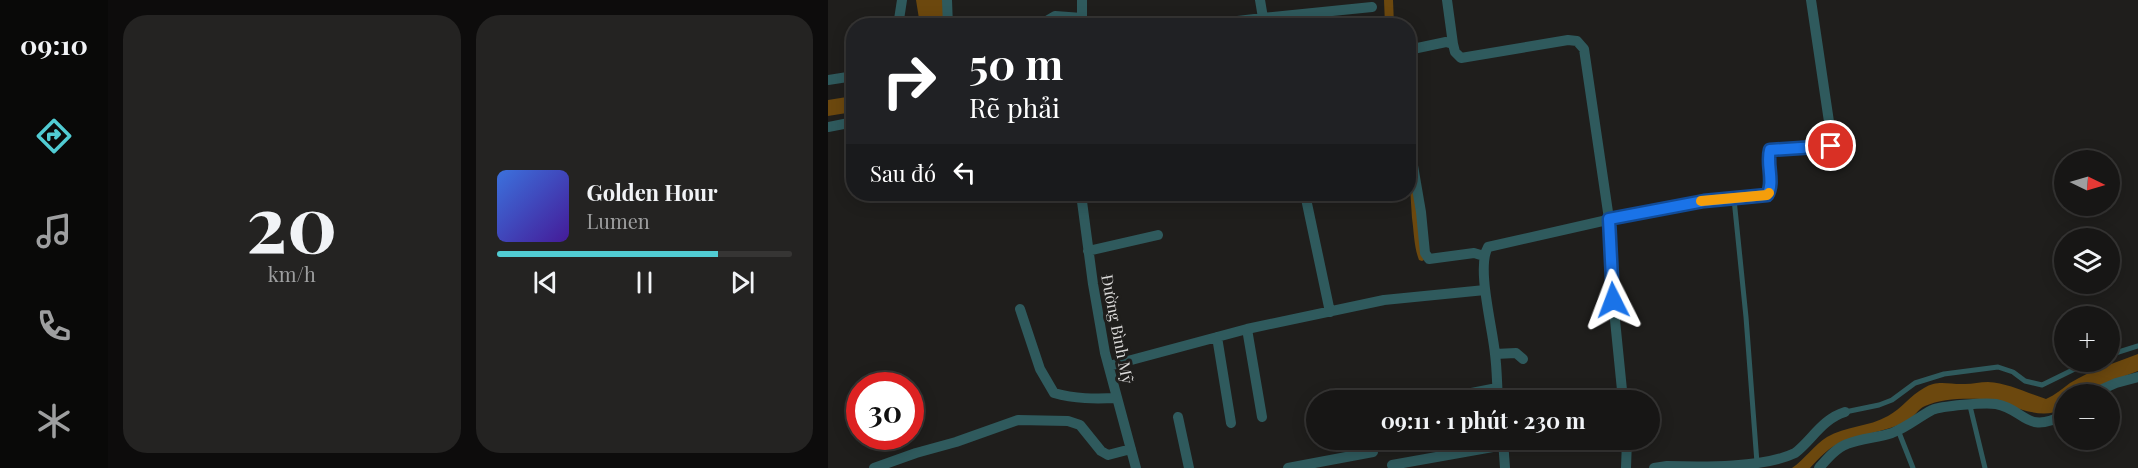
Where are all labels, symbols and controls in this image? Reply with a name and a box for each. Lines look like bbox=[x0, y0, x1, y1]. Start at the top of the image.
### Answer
text: 09:10 bbox=[20, 26, 88, 62]
text: 50 m bbox=[969, 35, 1063, 91]
icon: right bbox=[870, 42, 948, 120]
text: Rẽ phải bbox=[969, 89, 1060, 125]
icon: directions bbox=[33, 115, 75, 157]
pin bbox=[1805, 120, 1856, 171]
icon: arrive bbox=[1814, 129, 1847, 162]
north arrow bbox=[2054, 150, 2120, 216]
map controls bbox=[2054, 150, 2120, 450]
icon: left bbox=[948, 156, 981, 189]
text: Sau đó bbox=[870, 158, 936, 188]
text: 20 bbox=[246, 169, 337, 273]
text: Golden Hour bbox=[587, 177, 717, 207]
text: Lumen bbox=[587, 207, 650, 234]
icon: music bbox=[33, 210, 75, 252]
button: layers bbox=[2054, 228, 2120, 294]
text: km/h bbox=[268, 260, 316, 287]
icon: previous bbox=[529, 266, 562, 299]
icon: pause bbox=[628, 266, 661, 299]
icon: next bbox=[726, 266, 759, 299]
position arrow bbox=[1581, 268, 1645, 332]
street label: Đường Bình Mỹ bbox=[1097, 273, 1139, 385]
icon: phone bbox=[33, 305, 75, 347]
button: + bbox=[2054, 306, 2120, 372]
speed limit sign: 30 bbox=[846, 372, 924, 450]
button: − bbox=[2054, 384, 2120, 450]
icon: climate bbox=[33, 400, 75, 442]
text: 09:11 · 1 phút · 230 m bbox=[1381, 405, 1585, 435]

